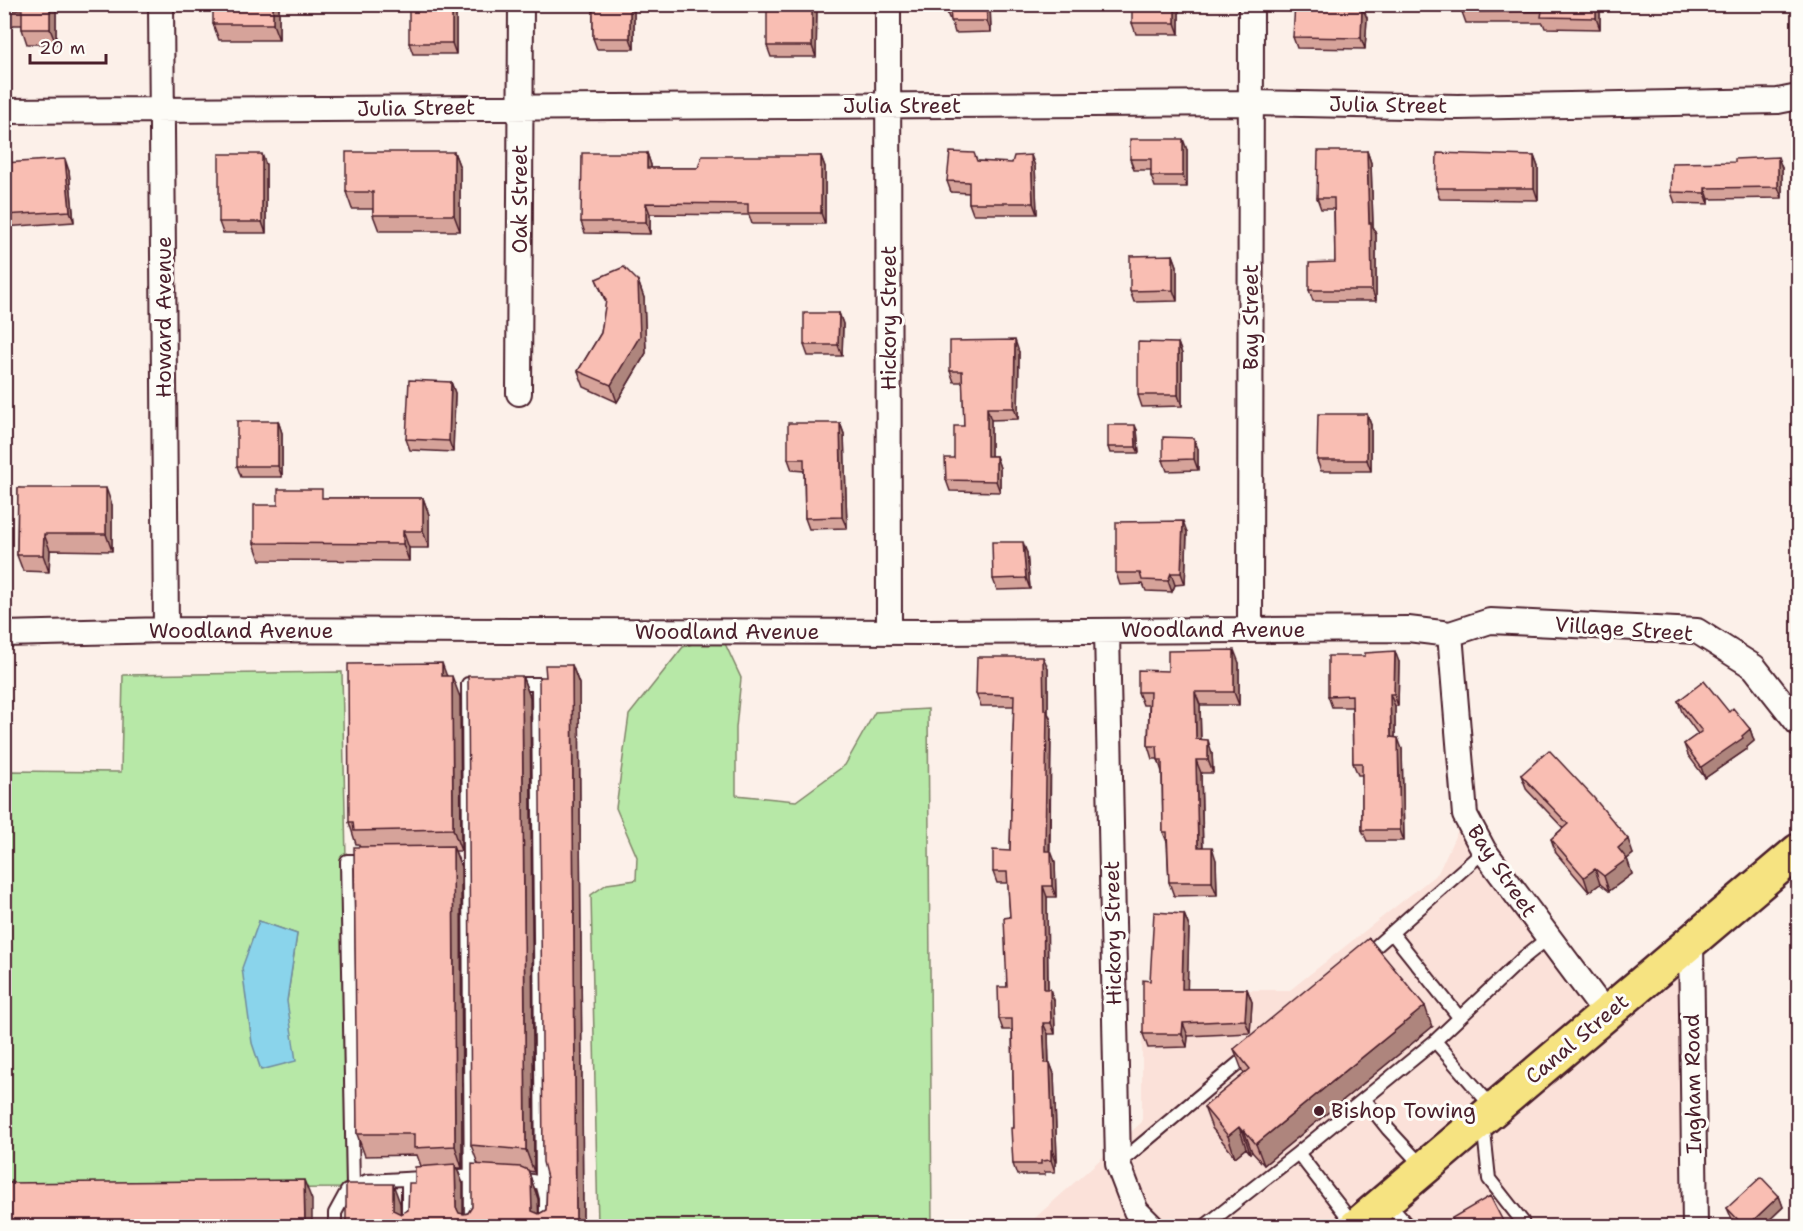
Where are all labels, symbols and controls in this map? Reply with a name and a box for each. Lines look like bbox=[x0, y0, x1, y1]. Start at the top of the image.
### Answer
scale bar bbox=[30, 27, 106, 65]
text: 20 m bbox=[39, 36, 85, 60]
street label: Julia Street bbox=[1329, 90, 1447, 120]
street label: Julia Street bbox=[843, 92, 961, 120]
street label: Julia Street bbox=[357, 93, 475, 123]
street label: Oak Street bbox=[506, 144, 534, 254]
street label: Howard Avenue bbox=[150, 236, 178, 398]
street label: Hickory Street bbox=[875, 246, 903, 390]
street label: Bay Street bbox=[1237, 264, 1265, 370]
street label: Village Street bbox=[1554, 610, 1694, 648]
street label: Woodland Avenue bbox=[1121, 616, 1305, 644]
street label: Woodland Avenue bbox=[149, 617, 333, 645]
street label: Woodland Avenue bbox=[635, 618, 819, 646]
street label: Bay Street bbox=[1461, 819, 1543, 923]
street label: Hickory Street bbox=[1098, 860, 1128, 1006]
street label: Canal Street bbox=[1519, 988, 1635, 1090]
street label: Ingham Road bbox=[1678, 1014, 1708, 1154]
place label: Bishop Towing bbox=[1331, 1097, 1476, 1125]
marker: Bishop Towing bbox=[1312, 1104, 1326, 1118]

